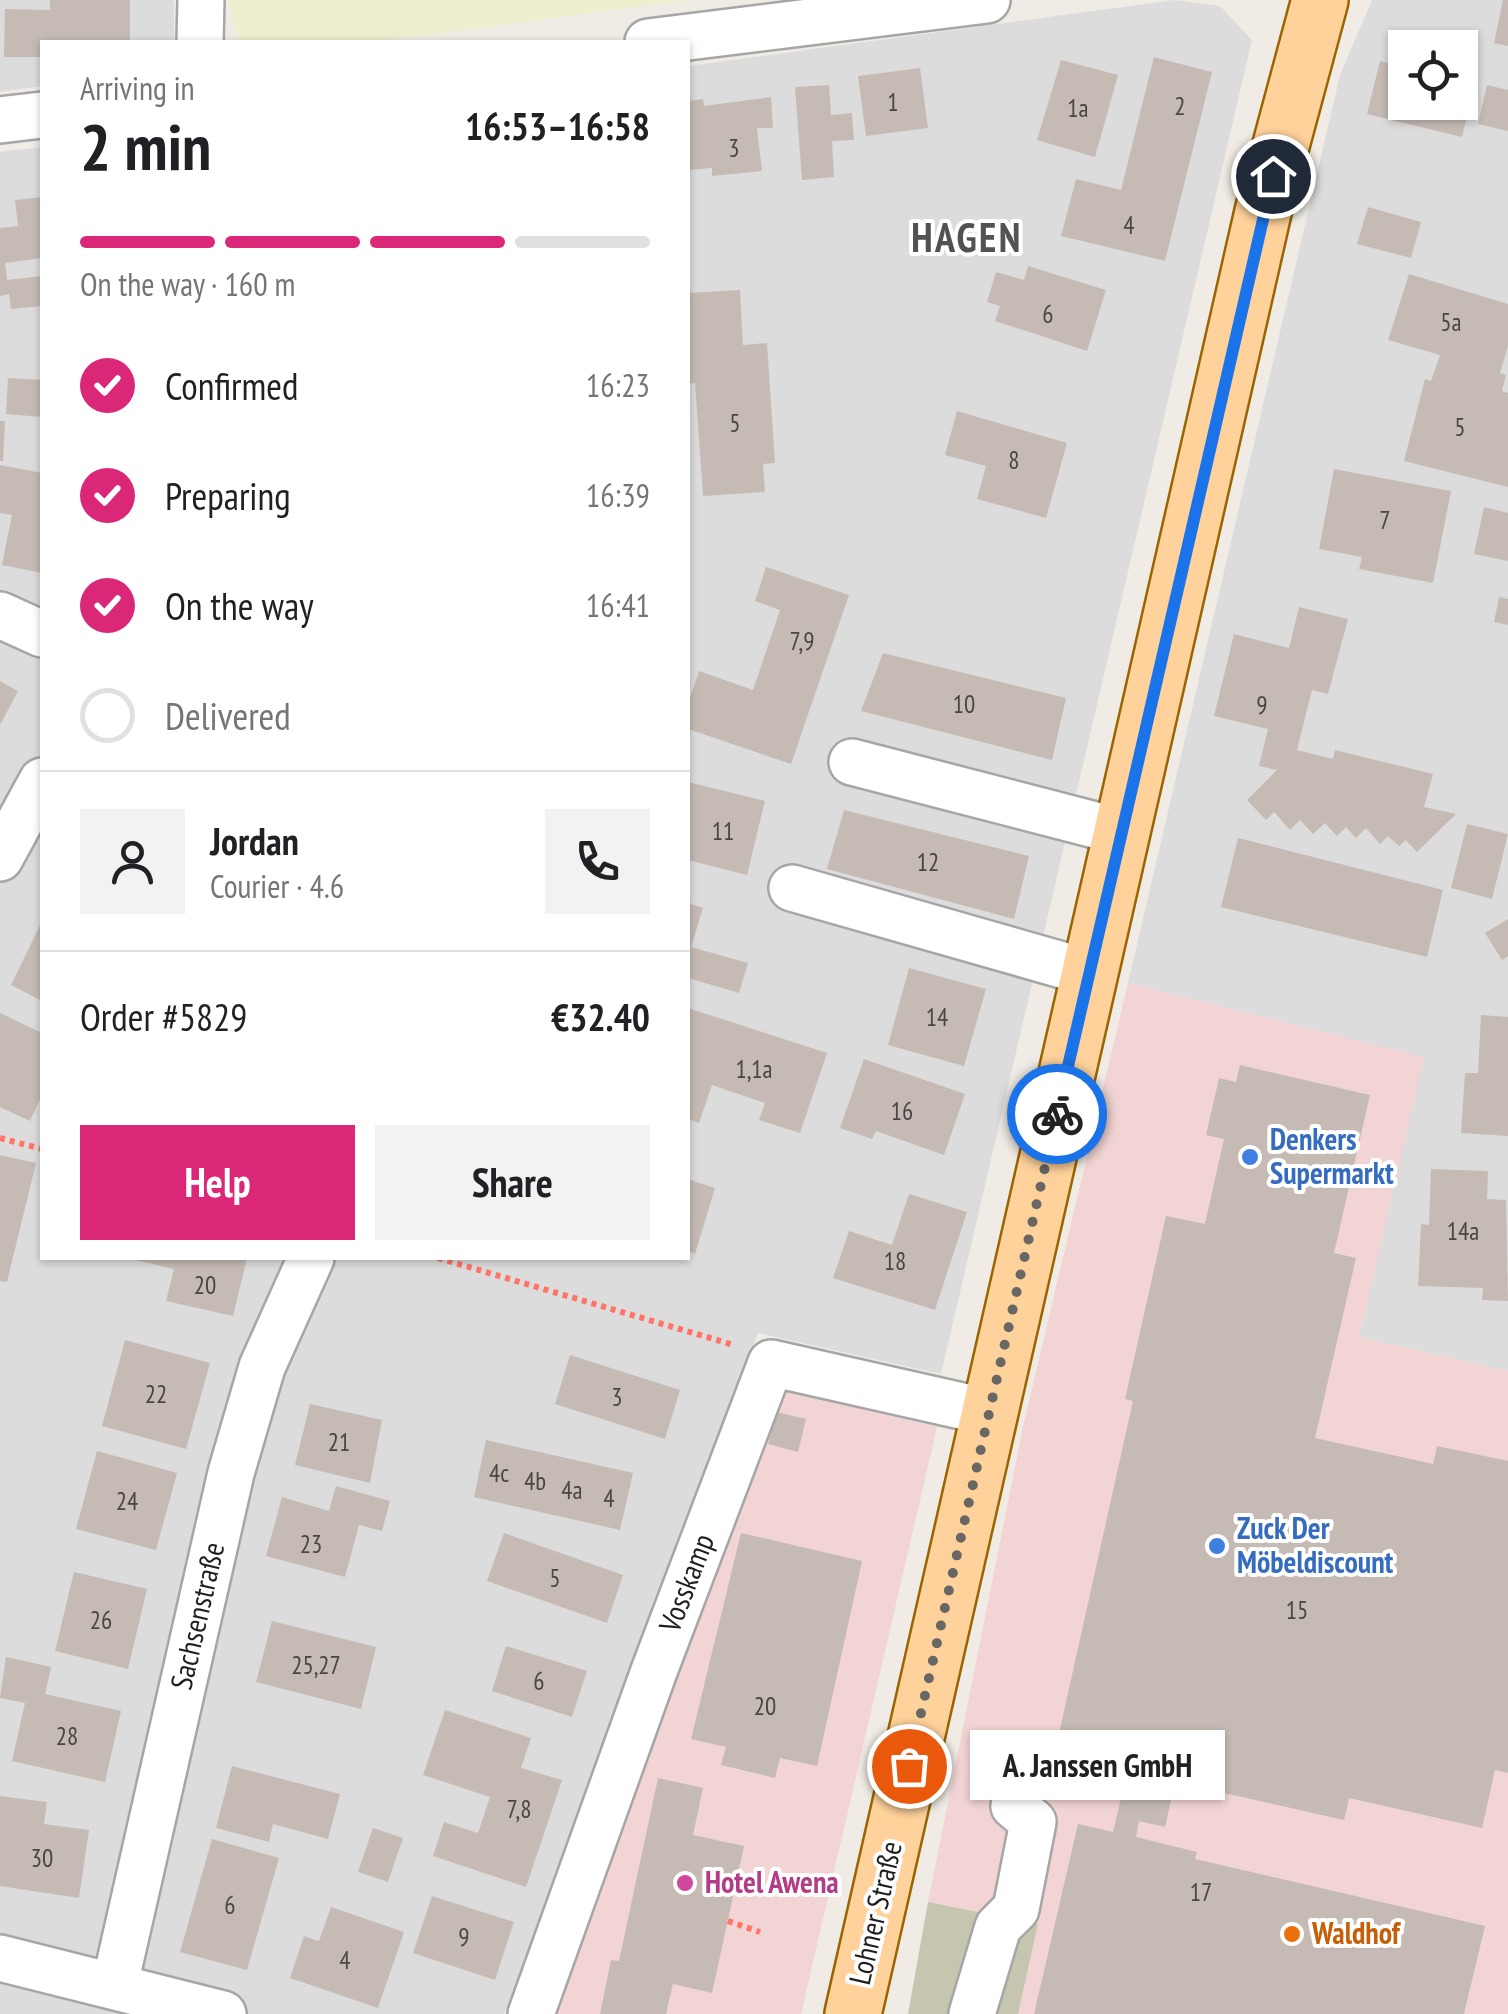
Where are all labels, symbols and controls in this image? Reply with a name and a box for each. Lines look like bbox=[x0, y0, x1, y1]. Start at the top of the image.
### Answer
map controls bbox=[1388, 30, 1478, 120]
button: locate bbox=[1388, 30, 1478, 120]
text: Arriving in bbox=[80, 67, 195, 109]
house number: 1 bbox=[887, 86, 899, 118]
house number: 2 bbox=[1174, 90, 1186, 122]
house number: 1a bbox=[1067, 92, 1089, 124]
text: 16:53–16:58 bbox=[465, 101, 650, 150]
text: 2 min bbox=[80, 104, 211, 188]
house number: 3 bbox=[728, 132, 740, 164]
pin bbox=[1231, 134, 1316, 219]
icon: home bbox=[1246, 149, 1301, 204]
house number: 4 bbox=[1123, 209, 1135, 241]
district label: HAGEN bbox=[911, 211, 1023, 263]
text: On the way · 160 m bbox=[80, 263, 295, 305]
house number: 6 bbox=[1042, 298, 1054, 330]
house number: 5a bbox=[1440, 306, 1462, 338]
icon: check bbox=[80, 358, 135, 413]
text: Confirmed bbox=[165, 361, 298, 410]
text: 16:23 bbox=[586, 364, 650, 406]
house number: 5 bbox=[729, 407, 741, 439]
house number: 5 bbox=[1454, 411, 1466, 443]
house number: 8 bbox=[1008, 444, 1020, 476]
icon: check bbox=[80, 468, 135, 523]
text: Preparing bbox=[165, 471, 291, 520]
text: 16:39 bbox=[586, 474, 650, 516]
house number: 7 bbox=[1379, 504, 1391, 536]
icon: check bbox=[80, 578, 135, 633]
text: On the way bbox=[165, 581, 313, 630]
text: 16:41 bbox=[586, 584, 650, 626]
house number: 7,9 bbox=[790, 625, 814, 657]
house number: 10 bbox=[953, 688, 975, 720]
house number: 9 bbox=[1256, 689, 1268, 721]
text: Delivered bbox=[165, 691, 291, 740]
button: person bbox=[80, 809, 185, 914]
button: phone bbox=[545, 809, 650, 914]
house number: 11 bbox=[712, 815, 734, 847]
text: Jordan bbox=[210, 816, 299, 865]
house number: 12 bbox=[917, 846, 939, 878]
text: Courier · 4.6 bbox=[210, 865, 344, 907]
text: Order #5829 bbox=[80, 992, 247, 1041]
text: €32.40 bbox=[551, 992, 650, 1041]
house number: 14 bbox=[926, 1001, 948, 1033]
house number: 1,1a bbox=[735, 1053, 773, 1085]
courier bbox=[1007, 1064, 1107, 1164]
icon: bike bbox=[1030, 1087, 1085, 1142]
house number: 16 bbox=[891, 1095, 913, 1127]
place label: Denkers Supermarkt bbox=[1270, 1119, 1394, 1192]
button: Help bbox=[80, 1125, 355, 1240]
button: Share bbox=[375, 1125, 650, 1240]
marker: Denkers Supermarkt bbox=[1239, 1146, 1261, 1168]
house number: 14a bbox=[1447, 1215, 1479, 1247]
house number: 18 bbox=[884, 1245, 906, 1277]
house number: 20 bbox=[194, 1269, 216, 1301]
house number: 22 bbox=[145, 1378, 167, 1410]
house number: 3 bbox=[611, 1381, 623, 1413]
house number: 21 bbox=[328, 1426, 350, 1458]
house number: 4c bbox=[489, 1457, 509, 1489]
house number: 4b bbox=[524, 1465, 546, 1497]
house number: 4a bbox=[561, 1474, 583, 1506]
house number: 4 bbox=[603, 1482, 615, 1514]
house number: 24 bbox=[116, 1485, 138, 1517]
place label: Zuck Der Möbeldiscount bbox=[1237, 1508, 1394, 1581]
house number: 23 bbox=[300, 1528, 322, 1560]
street label: Vosskamp bbox=[649, 1528, 722, 1638]
marker: Zuck Der Möbeldiscount bbox=[1206, 1535, 1228, 1557]
street label: Sachsenstraße bbox=[161, 1538, 232, 1693]
house number: 5 bbox=[549, 1562, 561, 1594]
house number: 15 bbox=[1286, 1594, 1308, 1626]
house number: 26 bbox=[90, 1604, 112, 1636]
house number: 25,27 bbox=[291, 1649, 341, 1681]
house number: 6 bbox=[533, 1665, 545, 1697]
house number: 20 bbox=[754, 1690, 776, 1722]
house number: 28 bbox=[56, 1720, 78, 1752]
pin bbox=[867, 1724, 952, 1809]
callout: A. Janssen GmbH bbox=[969, 1731, 1224, 1801]
icon: bag bbox=[882, 1739, 937, 1794]
text: A. Janssen GmbH bbox=[1003, 1744, 1192, 1786]
house number: 7,8 bbox=[507, 1793, 531, 1825]
street label: Lohner Straße bbox=[839, 1837, 910, 1988]
house number: 30 bbox=[31, 1842, 53, 1874]
place label: Hotel Awena bbox=[705, 1862, 839, 1901]
marker: Hotel Awena bbox=[674, 1872, 696, 1894]
house number: 17 bbox=[1190, 1876, 1212, 1908]
house number: 6 bbox=[224, 1889, 236, 1921]
place label: Waldhof bbox=[1311, 1913, 1402, 1952]
house number: 9 bbox=[458, 1921, 470, 1953]
marker: Waldhof bbox=[1281, 1923, 1303, 1945]
house number: 4 bbox=[339, 1944, 351, 1976]

